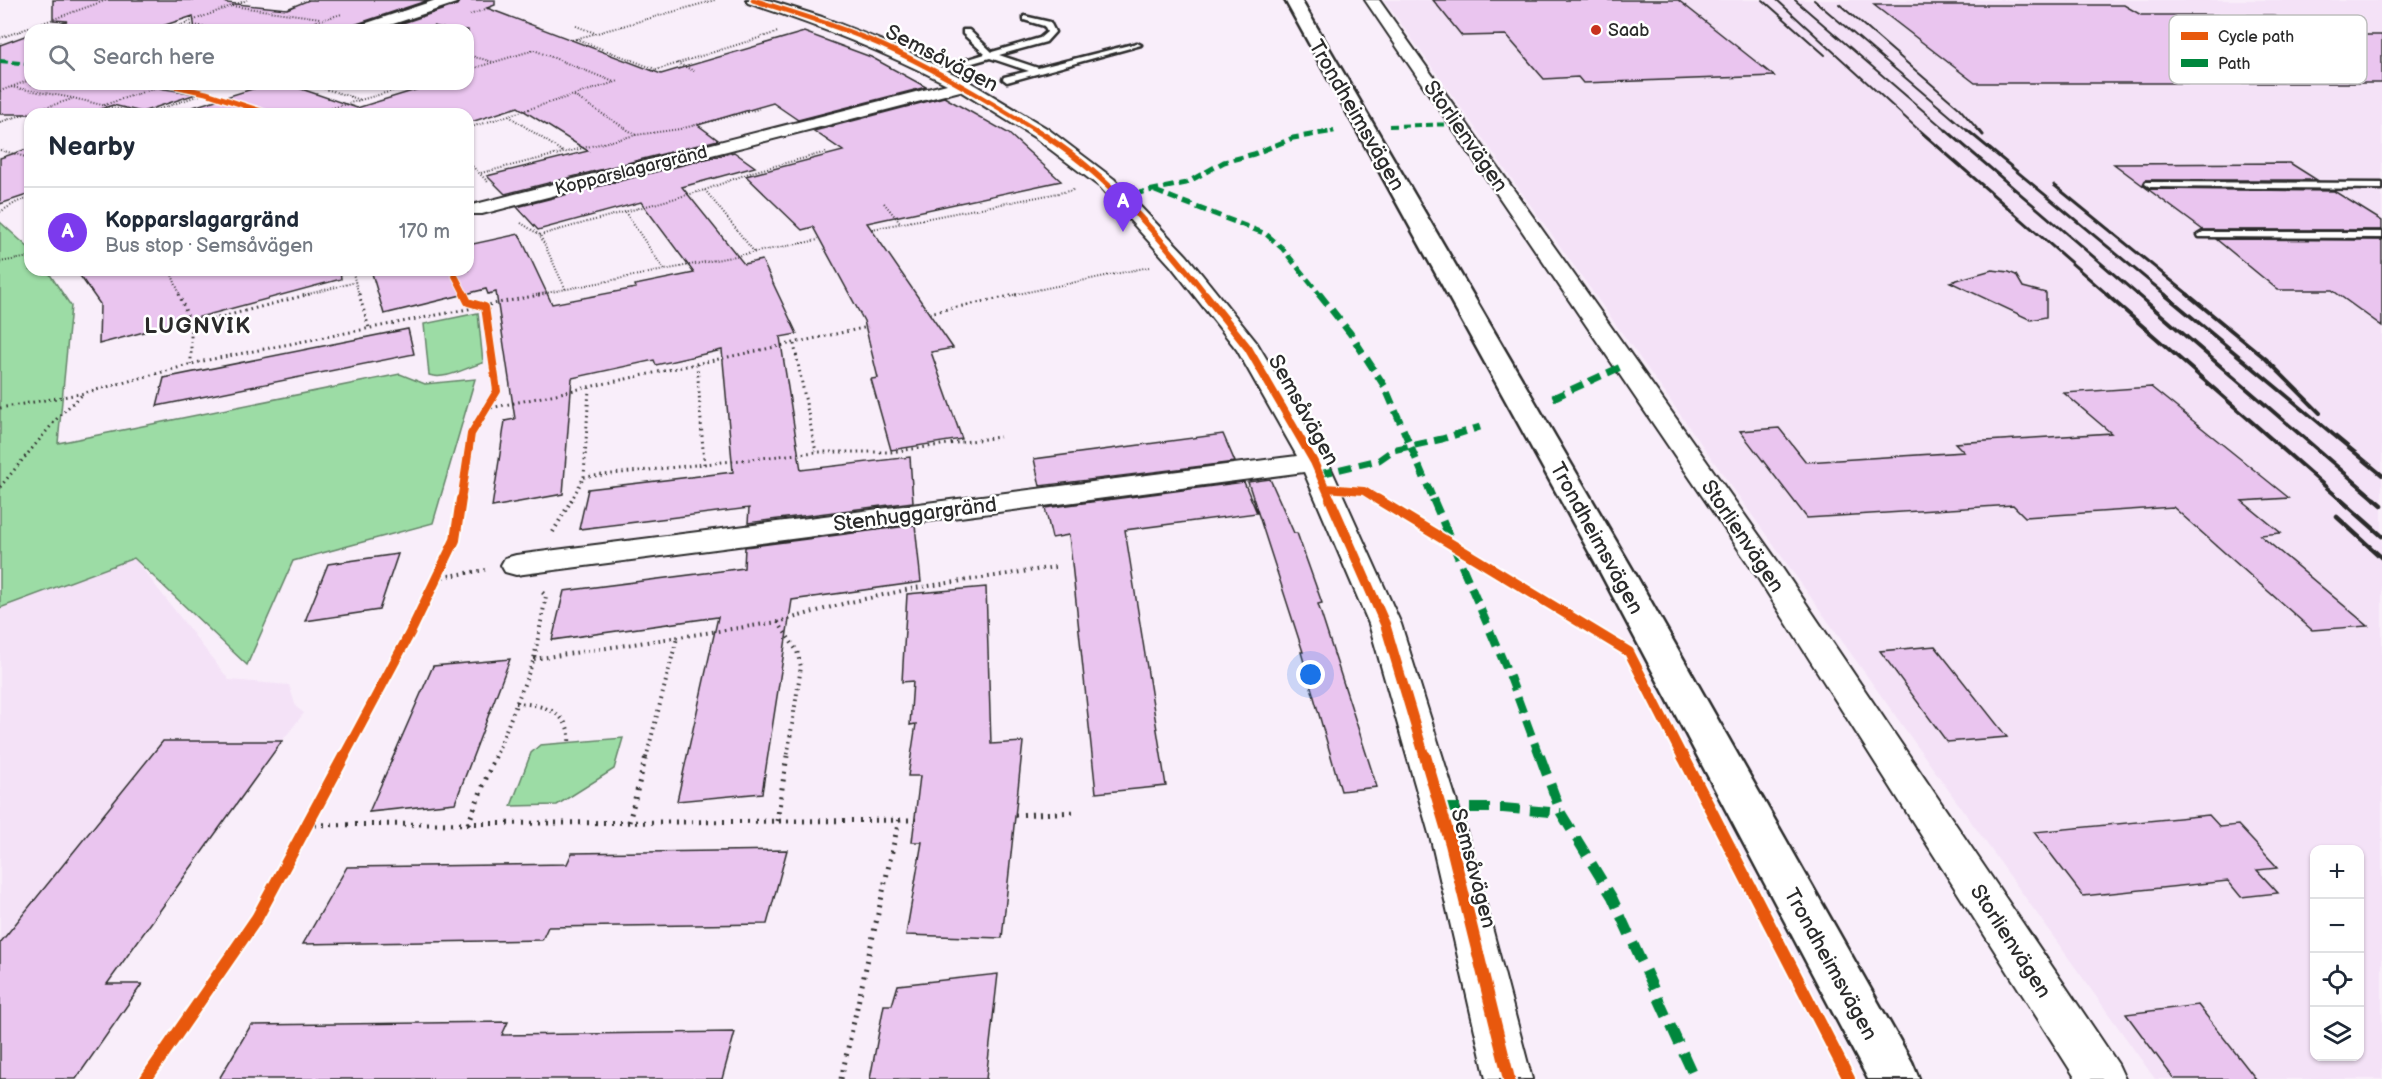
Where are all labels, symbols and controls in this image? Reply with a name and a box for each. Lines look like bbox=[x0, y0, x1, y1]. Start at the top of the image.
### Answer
legend bbox=[2169, 15, 2367, 84]
street label: Semsåvägen bbox=[881, 19, 1002, 98]
place label: Saab bbox=[1608, 20, 1649, 41]
marker: Saab bbox=[1589, 23, 1603, 37]
search box bbox=[24, 24, 474, 90]
text: Cycle path bbox=[2218, 28, 2294, 47]
street label: Trondheimsvägen bbox=[1303, 36, 1410, 195]
icon: search bbox=[45, 41, 78, 74]
text: Search here bbox=[93, 44, 215, 71]
text: Path bbox=[2218, 55, 2250, 74]
street label: Storlienvägen bbox=[1418, 76, 1513, 197]
text: Nearby bbox=[48, 132, 135, 163]
street label: Kopparslagargränd bbox=[553, 141, 709, 200]
pin: A bbox=[1104, 182, 1142, 232]
text: Kopparslagargränd bbox=[105, 207, 299, 234]
text: A bbox=[61, 220, 74, 244]
text: 170 m bbox=[399, 220, 450, 244]
text: Bus stop · Semsåvägen bbox=[105, 234, 313, 258]
district label: LUGNVIK bbox=[144, 313, 252, 340]
street label: Semsåvägen bbox=[1263, 350, 1344, 470]
street label: Trondheimsvägen bbox=[1545, 458, 1649, 618]
street label: Storlienvägen bbox=[1696, 475, 1789, 597]
street label: Stenhuggargränd bbox=[832, 492, 998, 537]
your location bbox=[1296, 660, 1325, 689]
street label: Semsåvägen bbox=[1446, 805, 1502, 931]
map controls bbox=[2310, 845, 2364, 1061]
button: + bbox=[2310, 845, 2364, 899]
street label: Storlienvägen bbox=[1965, 880, 2056, 1003]
street label: Trondheimsvägen bbox=[1779, 884, 1883, 1044]
button: − bbox=[2310, 899, 2364, 953]
button: locate bbox=[2310, 953, 2364, 1007]
button: layers bbox=[2310, 1007, 2364, 1061]

